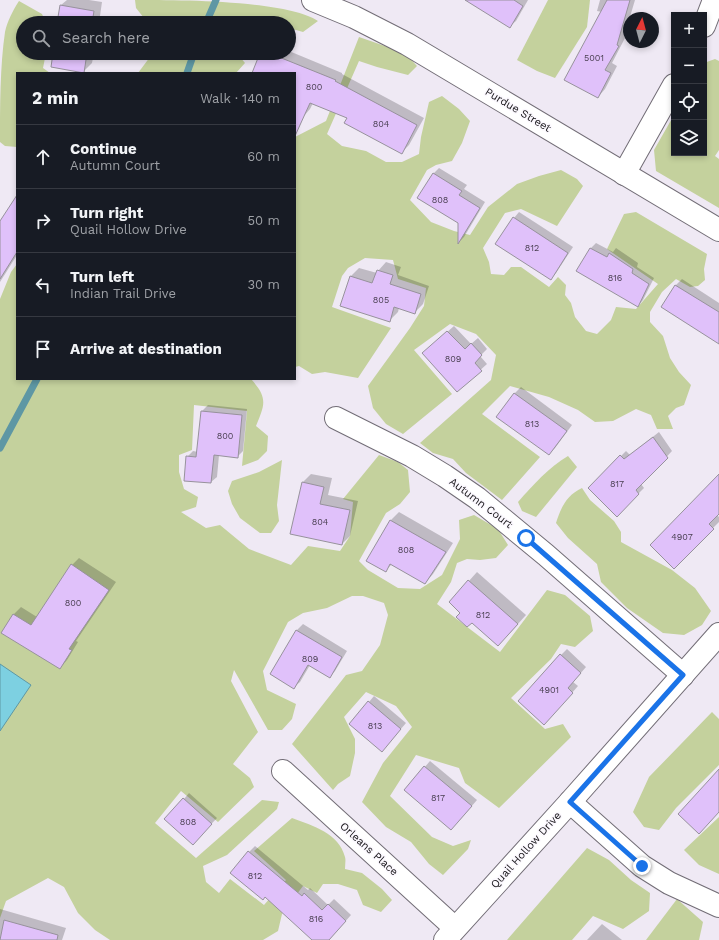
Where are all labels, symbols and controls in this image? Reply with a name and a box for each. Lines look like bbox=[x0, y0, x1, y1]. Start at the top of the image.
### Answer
north arrow bbox=[623, 12, 659, 48]
map controls bbox=[671, 12, 707, 156]
button: + bbox=[671, 12, 707, 48]
search box bbox=[16, 16, 296, 60]
icon: search bbox=[30, 27, 52, 49]
text: Search here bbox=[62, 29, 150, 47]
button: − bbox=[671, 48, 707, 84]
house number: 5001 bbox=[584, 53, 604, 63]
house number: 800 bbox=[306, 82, 323, 92]
button: locate bbox=[671, 84, 707, 120]
street label: Purdue Street bbox=[483, 85, 554, 135]
text: 2 min bbox=[32, 88, 78, 108]
text: Walk · 140 m bbox=[200, 91, 280, 106]
house number: 804 bbox=[373, 119, 390, 129]
button: layers bbox=[671, 120, 707, 156]
text: Continue bbox=[70, 140, 137, 158]
icon: ahead bbox=[32, 146, 54, 168]
text: 60 m bbox=[247, 149, 280, 164]
text: Autumn Court bbox=[70, 158, 160, 173]
house number: 808 bbox=[432, 195, 448, 205]
text: Turn right bbox=[70, 204, 143, 222]
icon: right bbox=[32, 210, 54, 232]
text: 50 m bbox=[248, 213, 280, 228]
text: Quail Hollow Drive bbox=[70, 222, 187, 237]
house number: 812 bbox=[525, 243, 539, 253]
text: Turn left bbox=[70, 268, 134, 286]
house number: 816 bbox=[608, 273, 622, 283]
icon: left bbox=[32, 274, 54, 296]
text: 30 m bbox=[248, 277, 280, 292]
text: Indian Trail Drive bbox=[70, 286, 176, 301]
house number: 805 bbox=[373, 295, 389, 305]
icon: arrive bbox=[32, 338, 54, 360]
text: Arrive at destination bbox=[70, 340, 222, 358]
house number: 809 bbox=[445, 354, 461, 364]
house number: 813 bbox=[525, 419, 539, 429]
house number: 800 bbox=[217, 431, 234, 441]
street label: Autumn Court bbox=[447, 475, 516, 531]
house number: 817 bbox=[610, 479, 624, 489]
house number: 804 bbox=[312, 517, 329, 527]
route start bbox=[517, 529, 535, 547]
house number: 4907 bbox=[671, 532, 693, 542]
house number: 808 bbox=[398, 545, 414, 555]
house number: 800 bbox=[65, 598, 82, 608]
house number: 812 bbox=[476, 610, 490, 620]
house number: 809 bbox=[302, 654, 318, 664]
house number: 4901 bbox=[539, 685, 559, 695]
house number: 813 bbox=[368, 721, 382, 731]
house number: 817 bbox=[431, 793, 445, 803]
street label: Quail Hollow Drive bbox=[488, 809, 564, 891]
house number: 808 bbox=[180, 817, 196, 827]
street label: Orleans Place bbox=[337, 819, 401, 879]
route end bbox=[633, 857, 651, 875]
house number: 812 bbox=[248, 871, 262, 881]
house number: 816 bbox=[309, 914, 323, 924]

